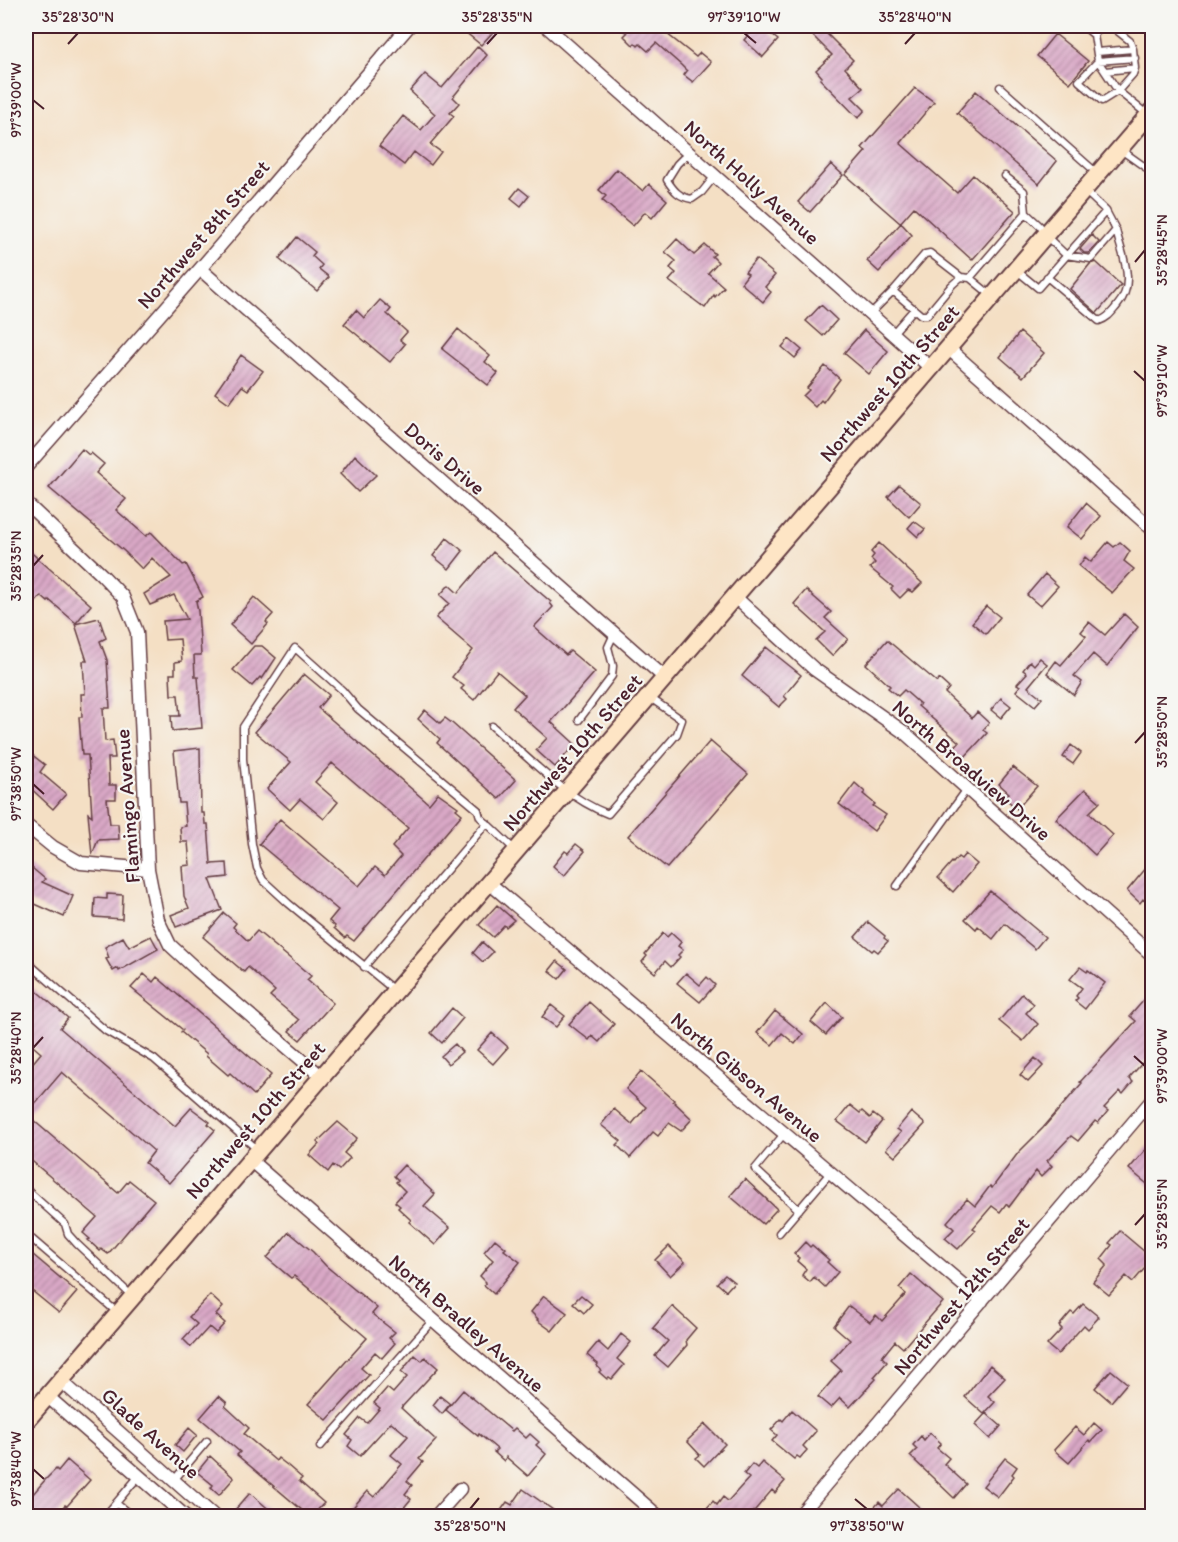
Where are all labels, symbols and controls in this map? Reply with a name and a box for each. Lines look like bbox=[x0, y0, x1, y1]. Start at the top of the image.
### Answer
text: 35°28'30"N bbox=[42, 8, 114, 26]
text: 35°28'35"N bbox=[461, 8, 533, 26]
text: 97°39'10"W bbox=[707, 8, 781, 26]
text: 35°28'40"N bbox=[878, 8, 952, 26]
text: 97°39'00"W bbox=[7, 62, 25, 138]
street label: North Holly Avenue bbox=[679, 114, 825, 250]
street label: Northwest 8th Street bbox=[131, 154, 275, 314]
text: 35°28'45"N bbox=[1153, 214, 1171, 286]
street label: Northwest 10th Street bbox=[814, 299, 964, 467]
text: 97°39'10"W bbox=[1153, 344, 1171, 418]
street label: Doris Drive bbox=[399, 416, 491, 500]
text: 35°28'35"N bbox=[7, 530, 25, 602]
street label: Northwest 10th Street bbox=[497, 668, 647, 836]
street label: North Broadview Drive bbox=[888, 694, 1056, 846]
text: 35°28'50"N bbox=[1153, 696, 1171, 768]
street label: Flamingo Avenue bbox=[109, 728, 145, 884]
text: 97°38'50"W bbox=[7, 747, 25, 821]
street label: North Gibson Avenue bbox=[666, 1006, 828, 1148]
text: 35°28'40"N bbox=[7, 1011, 25, 1085]
text: 97°39'00"W bbox=[1153, 1028, 1171, 1104]
street label: Northwest 10th Street bbox=[180, 1036, 330, 1204]
text: 35°28'55"N bbox=[1153, 1179, 1171, 1249]
street label: Northwest 12th Street bbox=[888, 1212, 1034, 1380]
street label: North Bradley Avenue bbox=[384, 1249, 550, 1397]
street label: Glade Avenue bbox=[97, 1382, 205, 1484]
text: 97°38'40"W bbox=[7, 1431, 25, 1507]
text: 35°28'50"N bbox=[434, 1517, 506, 1535]
text: 97°38'50"W bbox=[830, 1517, 904, 1535]

